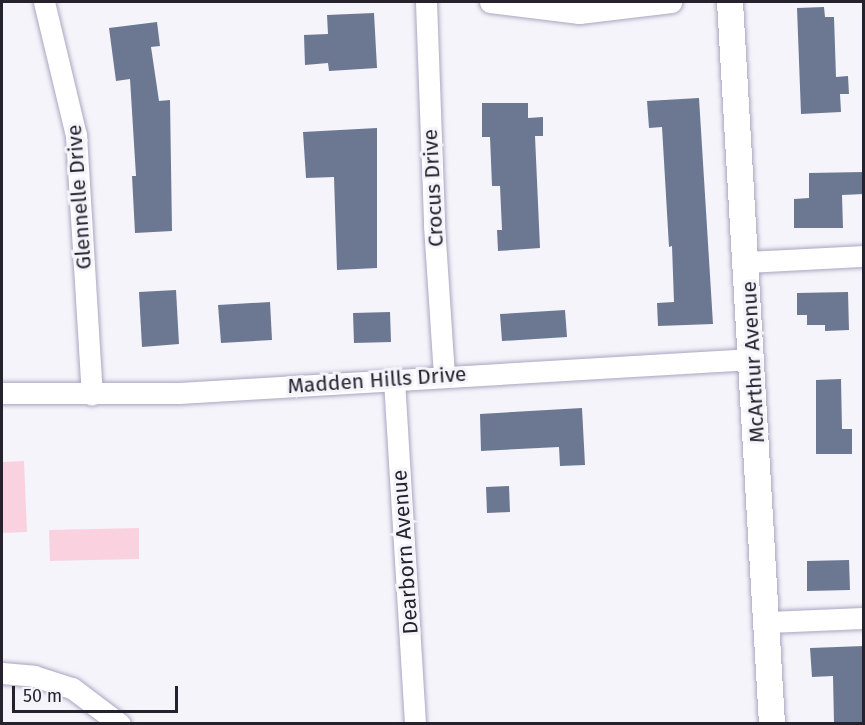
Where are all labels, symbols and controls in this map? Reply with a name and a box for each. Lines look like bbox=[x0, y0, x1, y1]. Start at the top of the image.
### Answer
street label: Glennelle Drive bbox=[61, 124, 97, 270]
street label: Crocus Drive bbox=[417, 128, 449, 248]
street label: McArthur Avenue bbox=[736, 280, 770, 444]
street label: Madden Hills Drive bbox=[287, 361, 467, 399]
street label: Dearborn Avenue bbox=[387, 469, 423, 635]
scale bar bbox=[15, 674, 182, 712]
text: 50 m bbox=[23, 685, 62, 707]

